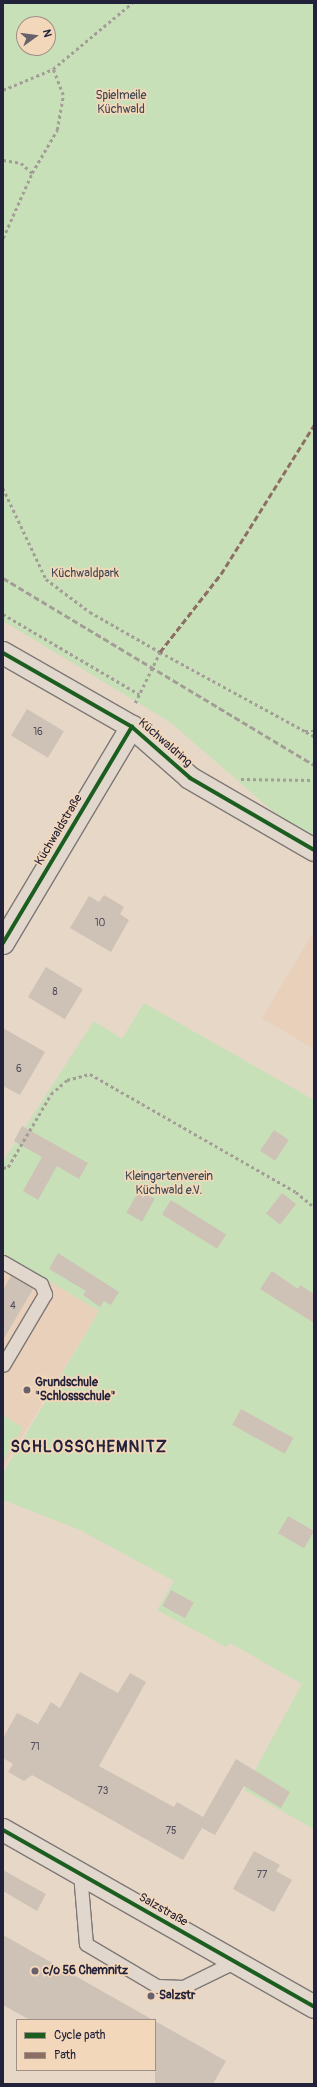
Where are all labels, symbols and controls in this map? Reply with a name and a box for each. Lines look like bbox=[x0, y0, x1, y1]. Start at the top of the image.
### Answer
north arrow bbox=[16, 16, 56, 56]
text: N bbox=[40, 28, 54, 38]
park label: Spielmeile Küchwald bbox=[95, 89, 147, 117]
park label: Küchwaldpark bbox=[51, 567, 119, 581]
street label: Küchwaldring bbox=[135, 716, 195, 770]
house number: 16 bbox=[33, 727, 43, 739]
street label: Küchwaldstraße bbox=[32, 792, 86, 868]
house number: 10 bbox=[95, 918, 105, 930]
house number: 8 bbox=[52, 987, 58, 999]
house number: 6 bbox=[16, 1064, 22, 1076]
park label: Kleingartenverein Küchwald e.V. bbox=[125, 1170, 213, 1198]
house number: 4 bbox=[10, 1301, 16, 1313]
place label: Grundschule "Schlossschule" bbox=[35, 1376, 115, 1404]
marker: Grundschule "Schlossschule" bbox=[22, 1385, 32, 1395]
district label: SCHLOSSCHEMNITZ bbox=[10, 1437, 168, 1457]
house number: 71 bbox=[30, 1742, 40, 1754]
house number: 73 bbox=[98, 1786, 108, 1798]
house number: 75 bbox=[166, 1826, 176, 1838]
house number: 77 bbox=[257, 1870, 267, 1882]
street label: Salzstraße bbox=[136, 1890, 190, 1930]
place label: c/o 56 Chemnitz bbox=[43, 1964, 128, 1978]
marker: c/o 56 Chemnitz bbox=[30, 1966, 40, 1976]
place label: Salzstr bbox=[159, 1989, 195, 2003]
marker: Salzstr bbox=[146, 1991, 156, 2001]
legend bbox=[16, 2019, 156, 2071]
text: Cycle path bbox=[54, 2028, 105, 2043]
text: Path bbox=[54, 2048, 76, 2063]

